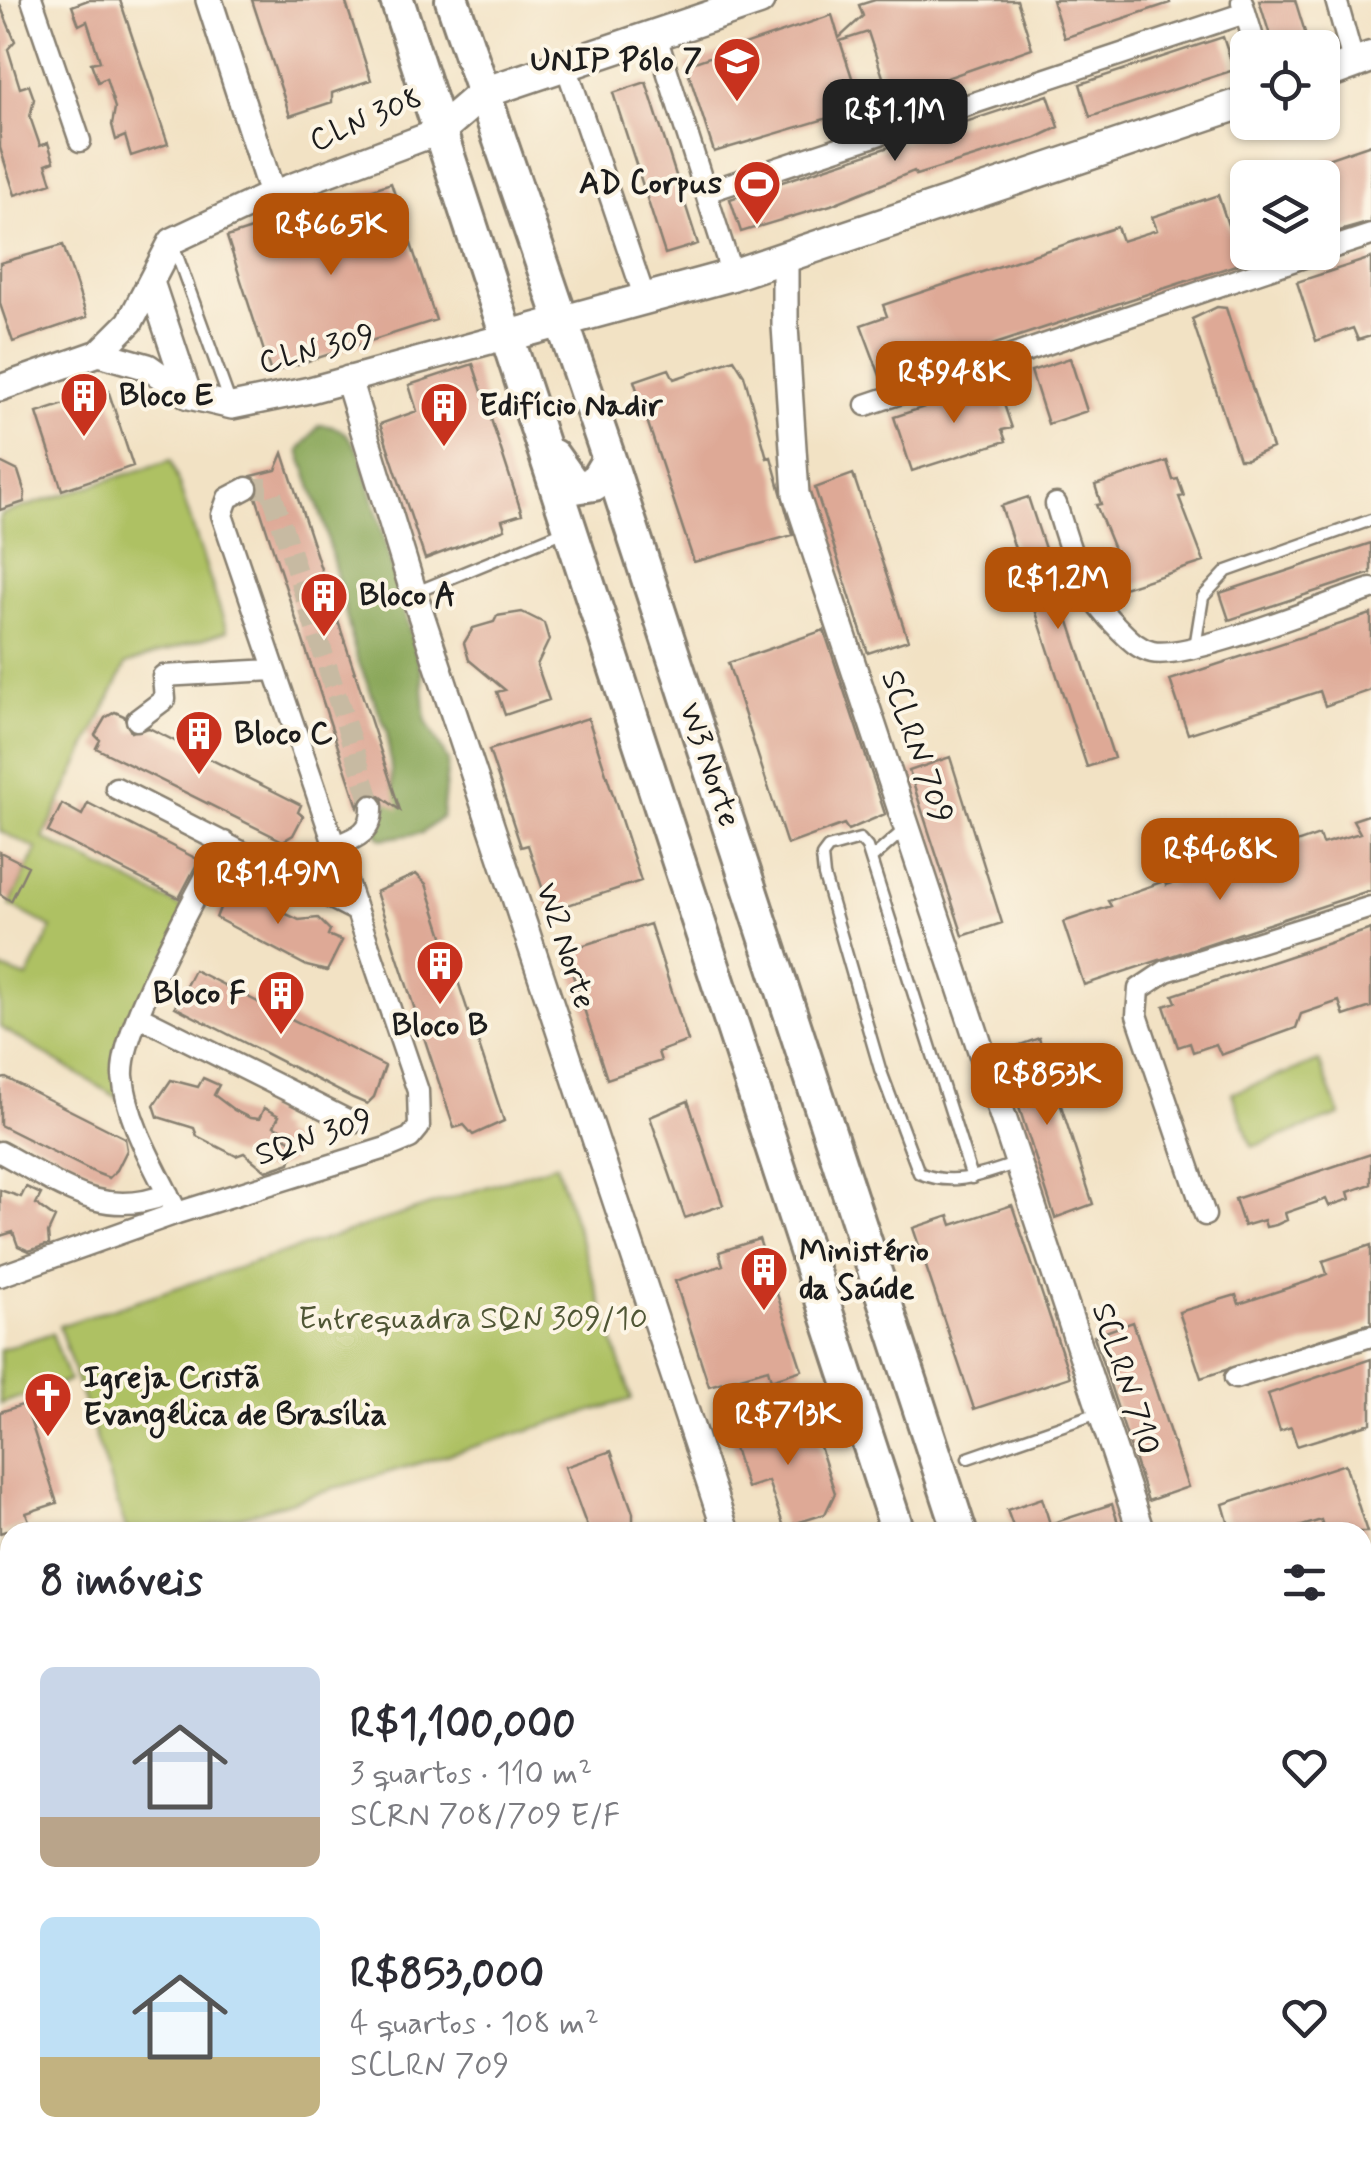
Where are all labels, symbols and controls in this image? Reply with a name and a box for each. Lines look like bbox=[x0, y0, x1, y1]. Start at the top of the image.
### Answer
map controls bbox=[1230, 30, 1340, 270]
button: locate bbox=[1230, 30, 1340, 140]
school or university icon: UNIP Pólo 7 bbox=[711, 35, 763, 103]
place label: UNIP Pólo 7 bbox=[530, 40, 703, 82]
street label: CLN 308 bbox=[303, 77, 429, 163]
pin: R$1.1M bbox=[814, 79, 976, 164]
text: R$1.1M bbox=[845, 90, 945, 132]
sports icon: AD Corpus bbox=[731, 158, 783, 226]
button: layers bbox=[1230, 160, 1340, 270]
place label: AD Corpus bbox=[579, 163, 722, 205]
pin: R$665K bbox=[250, 193, 412, 278]
text: R$665K bbox=[275, 204, 387, 246]
street label: CLN 309 bbox=[255, 315, 379, 385]
pin: R$948K bbox=[873, 341, 1035, 426]
text: R$948K bbox=[898, 352, 1010, 394]
building icon: Bloco E bbox=[58, 370, 110, 438]
place label: Bloco E bbox=[119, 375, 214, 417]
building icon: Edifício Nadir bbox=[418, 380, 470, 448]
place label: Edifício Nadir bbox=[479, 385, 663, 427]
pin: R$1.2M bbox=[977, 547, 1139, 632]
text: R$1.2M bbox=[1007, 558, 1109, 600]
building icon: Bloco A bbox=[298, 570, 350, 638]
place label: Bloco A bbox=[359, 575, 456, 617]
street label: SCLRN 709 bbox=[870, 665, 962, 829]
street label: W3 Norte bbox=[668, 697, 750, 833]
building icon: Bloco C bbox=[173, 708, 225, 776]
place label: Bloco C bbox=[234, 713, 333, 755]
pin: R$468K bbox=[1139, 818, 1301, 903]
text: R$468K bbox=[1163, 829, 1277, 871]
pin: R$1.49M bbox=[186, 842, 370, 927]
text: R$1.49M bbox=[216, 853, 340, 895]
street label: W2 Norte bbox=[525, 878, 605, 1014]
building icon: Bloco B bbox=[414, 938, 466, 1006]
building icon: Bloco F bbox=[255, 968, 307, 1036]
place label: Bloco F bbox=[153, 973, 246, 1015]
place label: Bloco B bbox=[392, 1005, 488, 1047]
pin: R$853K bbox=[966, 1043, 1128, 1128]
text: R$853K bbox=[993, 1054, 1101, 1096]
street label: SQN 309 bbox=[250, 1099, 378, 1177]
place label: Ministério da Saúde bbox=[799, 1231, 929, 1310]
building icon: Ministério da Saúde bbox=[738, 1244, 790, 1312]
park label: Entrequadra SQN 309/10 bbox=[298, 1298, 648, 1340]
street label: SCLRN 710 bbox=[1081, 1298, 1169, 1460]
place label: Igreja Cristã Evangélica de Brasília bbox=[83, 1357, 387, 1439]
church icon: Igreja Cristã Evangélica de Brasília bbox=[22, 1370, 74, 1438]
pin: R$713K bbox=[707, 1383, 869, 1468]
text: R$713K bbox=[735, 1394, 841, 1436]
text: 8 imóveis bbox=[40, 1555, 203, 1610]
icon: filters bbox=[1277, 1555, 1332, 1610]
text: R$1,100,000 bbox=[350, 1698, 576, 1753]
icon: home bbox=[120, 1707, 240, 1827]
icon: heart bbox=[1277, 1740, 1332, 1795]
text: 3 quartos · 110 m² bbox=[350, 1753, 592, 1795]
text: SCRN 708/709 E/F bbox=[350, 1795, 620, 1837]
text: R$853,000 bbox=[350, 1948, 544, 2003]
icon: home bbox=[120, 1957, 240, 2077]
icon: heart bbox=[1277, 1990, 1332, 2045]
text: 4 quartos · 108 m² bbox=[350, 2003, 599, 2045]
text: SCLRN 709 bbox=[350, 2045, 509, 2087]

